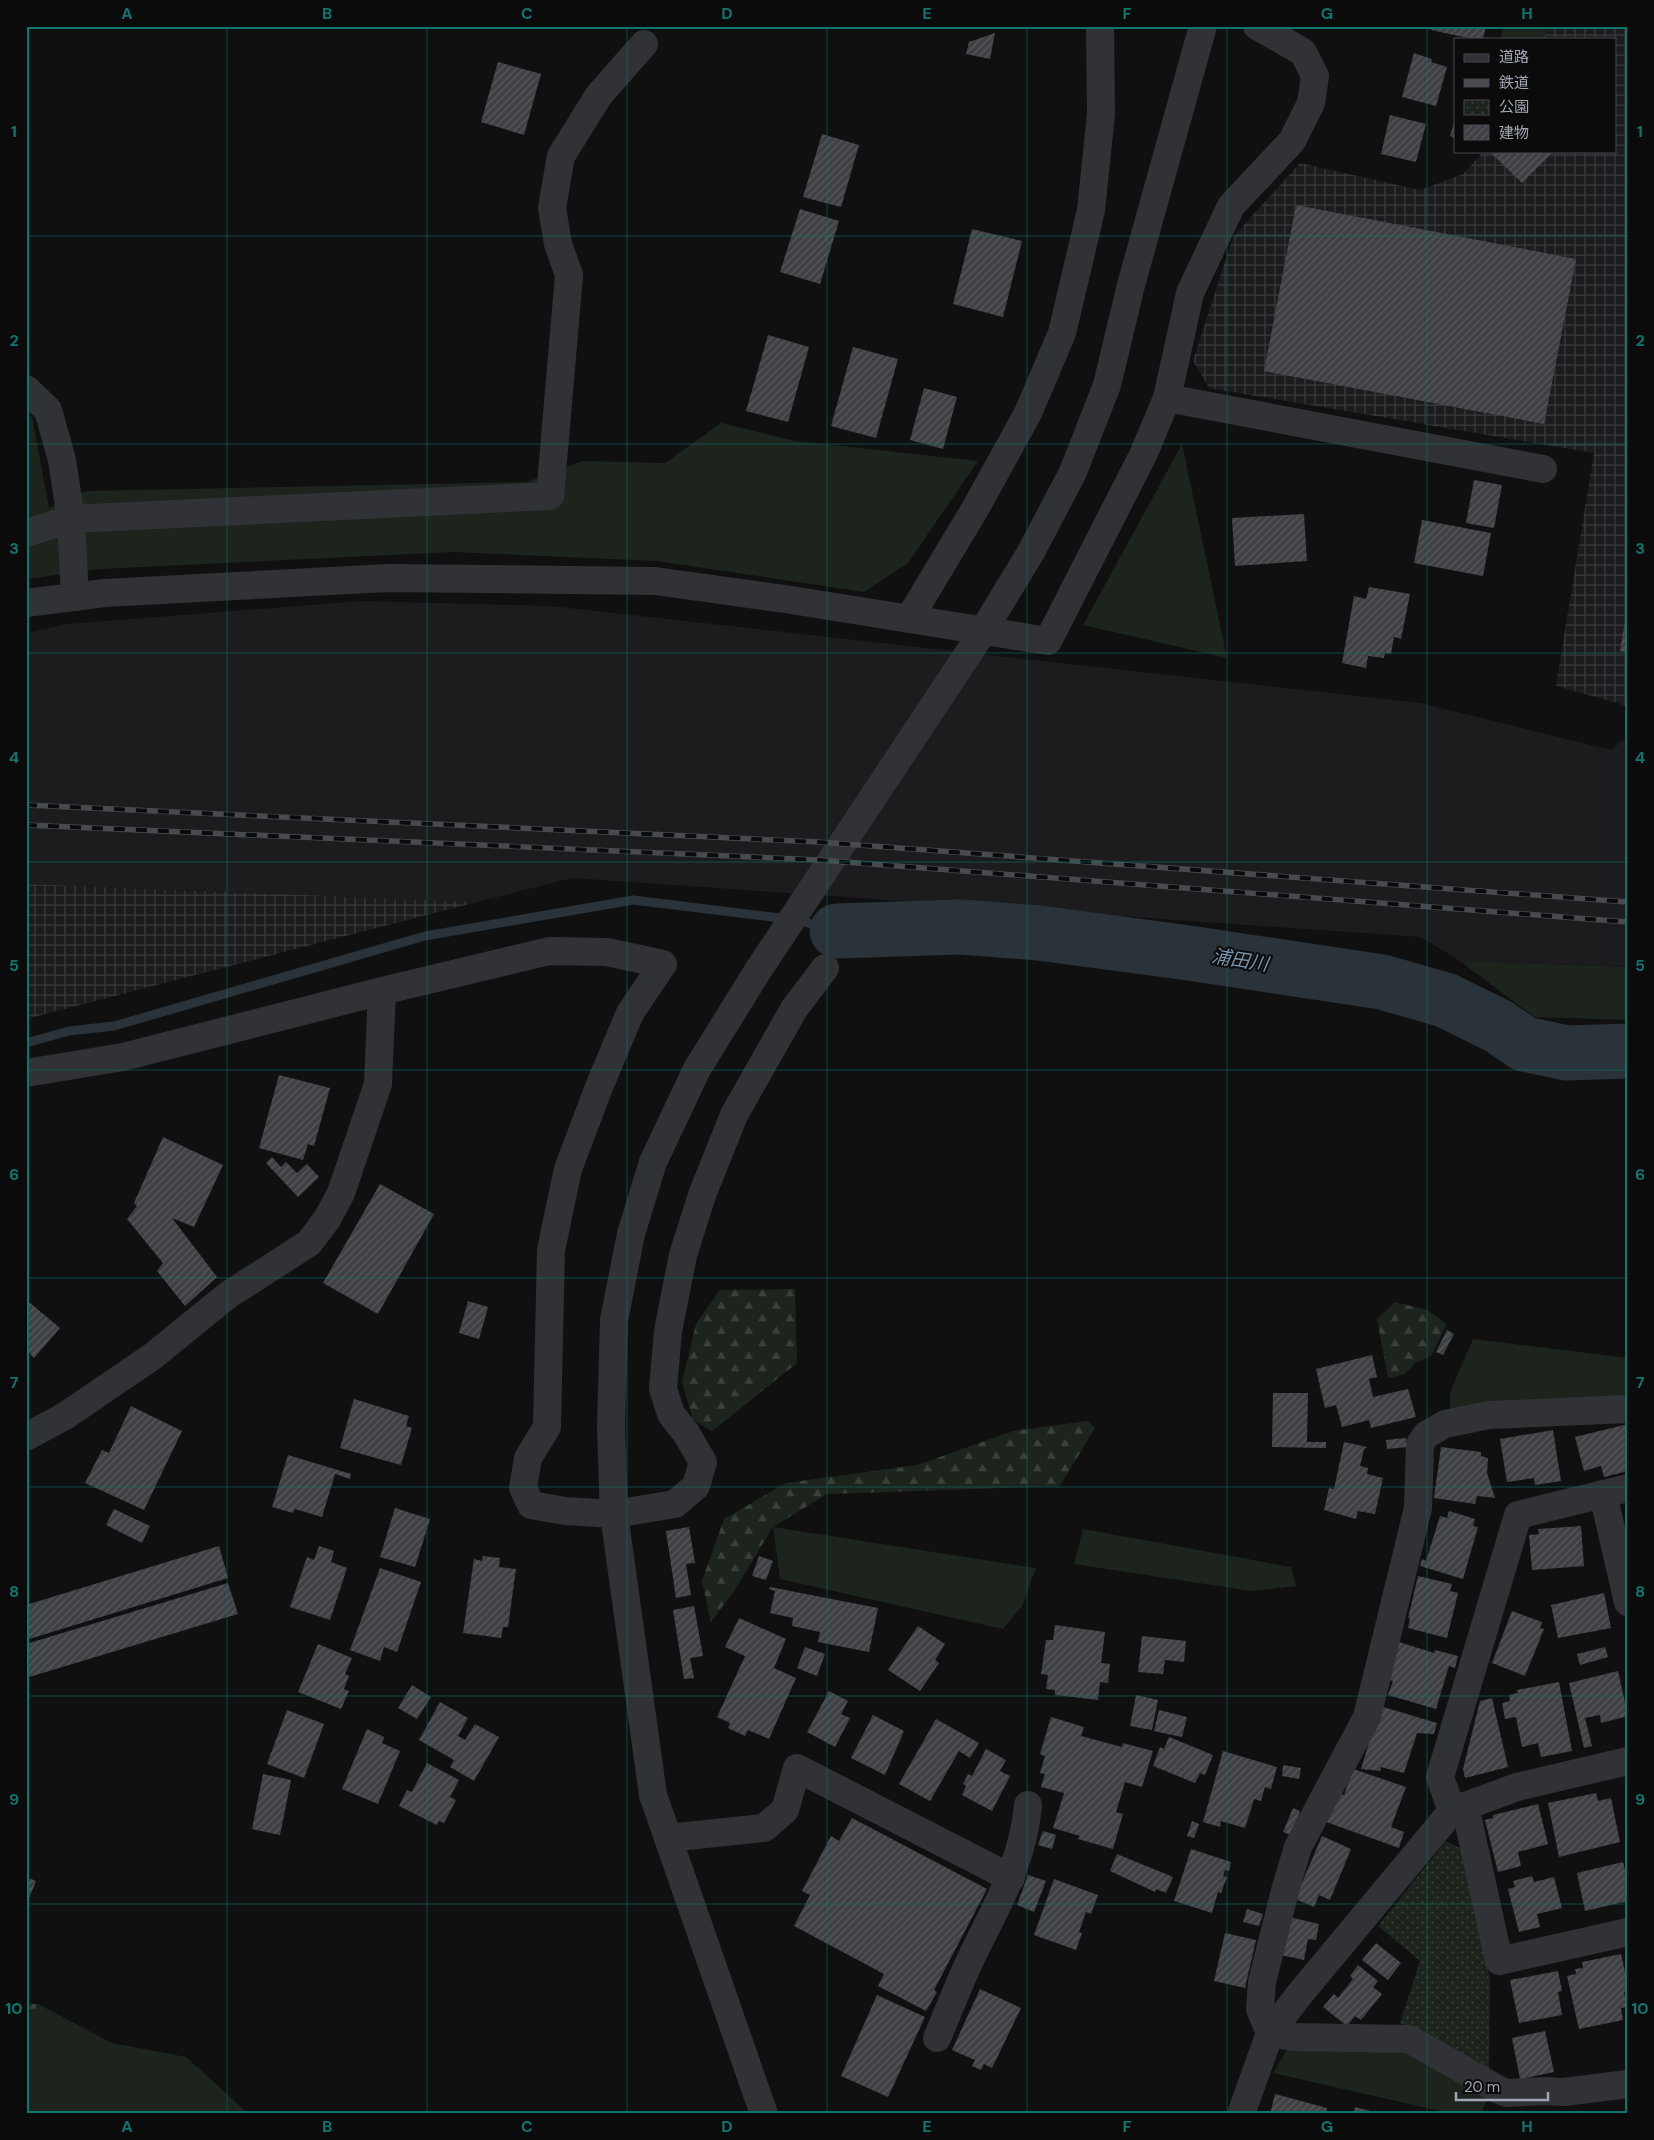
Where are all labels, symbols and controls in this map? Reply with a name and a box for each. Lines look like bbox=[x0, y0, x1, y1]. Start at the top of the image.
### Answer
text: A bbox=[121, 3, 133, 24]
text: B bbox=[322, 3, 332, 24]
text: C bbox=[521, 3, 533, 24]
text: D bbox=[721, 3, 733, 24]
text: E bbox=[922, 3, 932, 24]
text: F bbox=[1123, 3, 1132, 24]
text: G bbox=[1321, 3, 1333, 24]
text: H bbox=[1521, 3, 1533, 24]
legend bbox=[1454, 38, 1616, 152]
text: 道路 bbox=[1499, 47, 1529, 67]
text: 鉄道 bbox=[1499, 73, 1529, 93]
text: 公園 bbox=[1499, 97, 1529, 117]
text: 1 bbox=[11, 121, 17, 142]
text: 1 bbox=[1637, 121, 1643, 142]
text: 建物 bbox=[1499, 123, 1529, 143]
text: 2 bbox=[9, 330, 19, 351]
text: 2 bbox=[1635, 330, 1645, 351]
text: 3 bbox=[9, 538, 19, 559]
text: 3 bbox=[1635, 538, 1645, 559]
text: 4 bbox=[9, 747, 19, 768]
text: 4 bbox=[1635, 747, 1645, 768]
water label: 浦田川 bbox=[1210, 943, 1272, 977]
text: 5 bbox=[9, 955, 19, 976]
text: 5 bbox=[1635, 955, 1645, 976]
text: 6 bbox=[9, 1164, 19, 1185]
text: 6 bbox=[1635, 1164, 1645, 1185]
text: 7 bbox=[10, 1372, 19, 1393]
text: 7 bbox=[1636, 1372, 1645, 1393]
text: 8 bbox=[9, 1581, 19, 1602]
text: 8 bbox=[1635, 1581, 1645, 1602]
text: 9 bbox=[9, 1789, 19, 1810]
text: 9 bbox=[1635, 1789, 1645, 1810]
text: 10 bbox=[5, 1998, 23, 2019]
text: 10 bbox=[1631, 1998, 1649, 2019]
scale bar bbox=[1456, 2070, 1549, 2102]
text: 20 m bbox=[1464, 2077, 1500, 2097]
text: A bbox=[121, 2116, 133, 2137]
text: B bbox=[322, 2116, 332, 2137]
text: C bbox=[521, 2116, 533, 2137]
text: D bbox=[721, 2116, 733, 2137]
text: E bbox=[922, 2116, 932, 2137]
text: F bbox=[1123, 2116, 1132, 2137]
text: G bbox=[1321, 2116, 1333, 2137]
text: H bbox=[1521, 2116, 1533, 2137]

